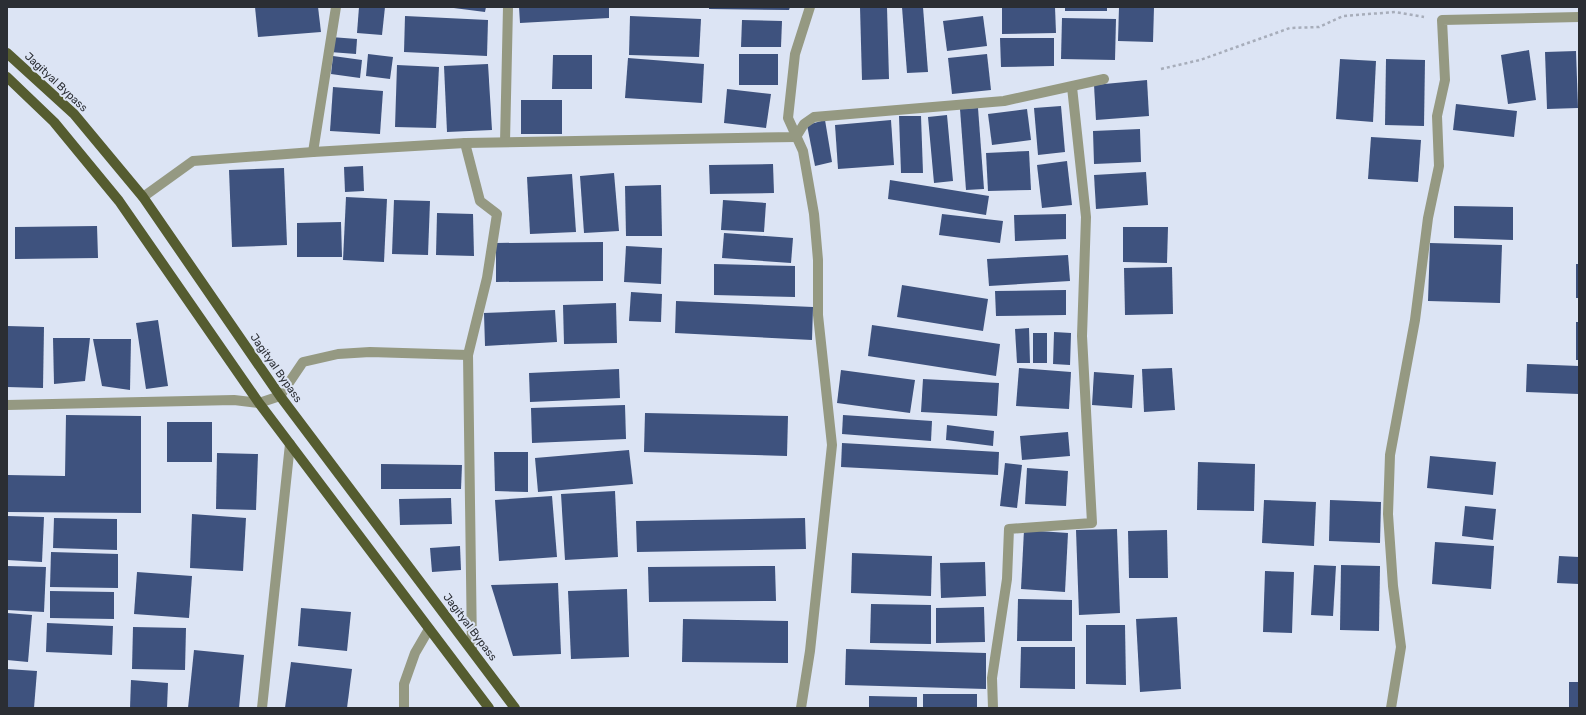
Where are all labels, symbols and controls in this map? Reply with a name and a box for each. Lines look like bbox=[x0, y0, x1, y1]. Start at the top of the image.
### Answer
street label: Jagityal Bypass bbox=[22, 50, 90, 115]
street label: Jagityal Bypass bbox=[247, 331, 305, 405]
street label: Jagityal Bypass bbox=[440, 591, 500, 664]

